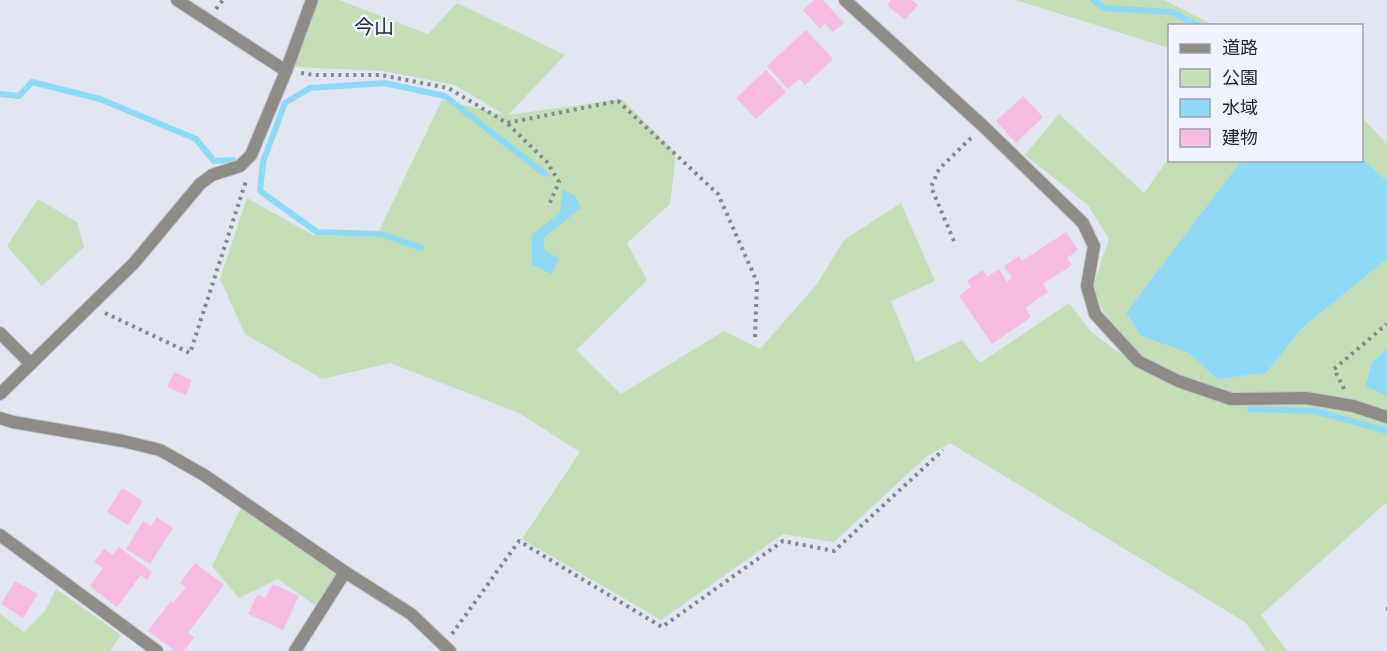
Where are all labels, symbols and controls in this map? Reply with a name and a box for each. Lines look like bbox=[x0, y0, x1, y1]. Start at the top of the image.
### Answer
district label: 今山 bbox=[354, 14, 394, 38]
legend bbox=[1168, 24, 1363, 162]
text: 道路 bbox=[1222, 36, 1258, 58]
text: 公園 bbox=[1222, 66, 1258, 88]
text: 水域 bbox=[1222, 96, 1258, 118]
text: 建物 bbox=[1222, 126, 1258, 148]

